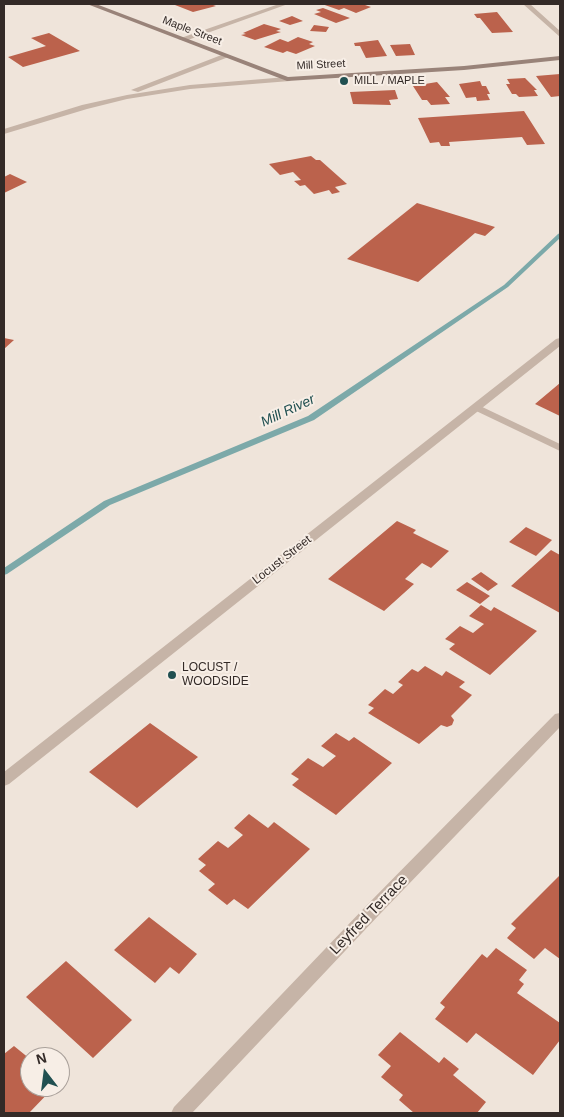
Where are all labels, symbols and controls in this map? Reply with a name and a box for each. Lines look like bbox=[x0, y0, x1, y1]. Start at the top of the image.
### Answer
street label: Maple Street bbox=[161, 14, 223, 48]
street label: Mill Street bbox=[296, 57, 346, 73]
place label: MILL / MAPLE bbox=[354, 74, 425, 88]
marker: MILL / MAPLE bbox=[338, 75, 350, 87]
water label: Mill River bbox=[258, 391, 318, 431]
street label: Locust Street bbox=[250, 533, 314, 587]
place label: LOCUST / WOODSIDE bbox=[182, 661, 249, 689]
marker: LOCUST / WOODSIDE bbox=[166, 669, 178, 681]
street label: Leyfred Terrace bbox=[326, 871, 412, 959]
north arrow bbox=[20, 1047, 70, 1097]
text: N bbox=[34, 1049, 48, 1068]

